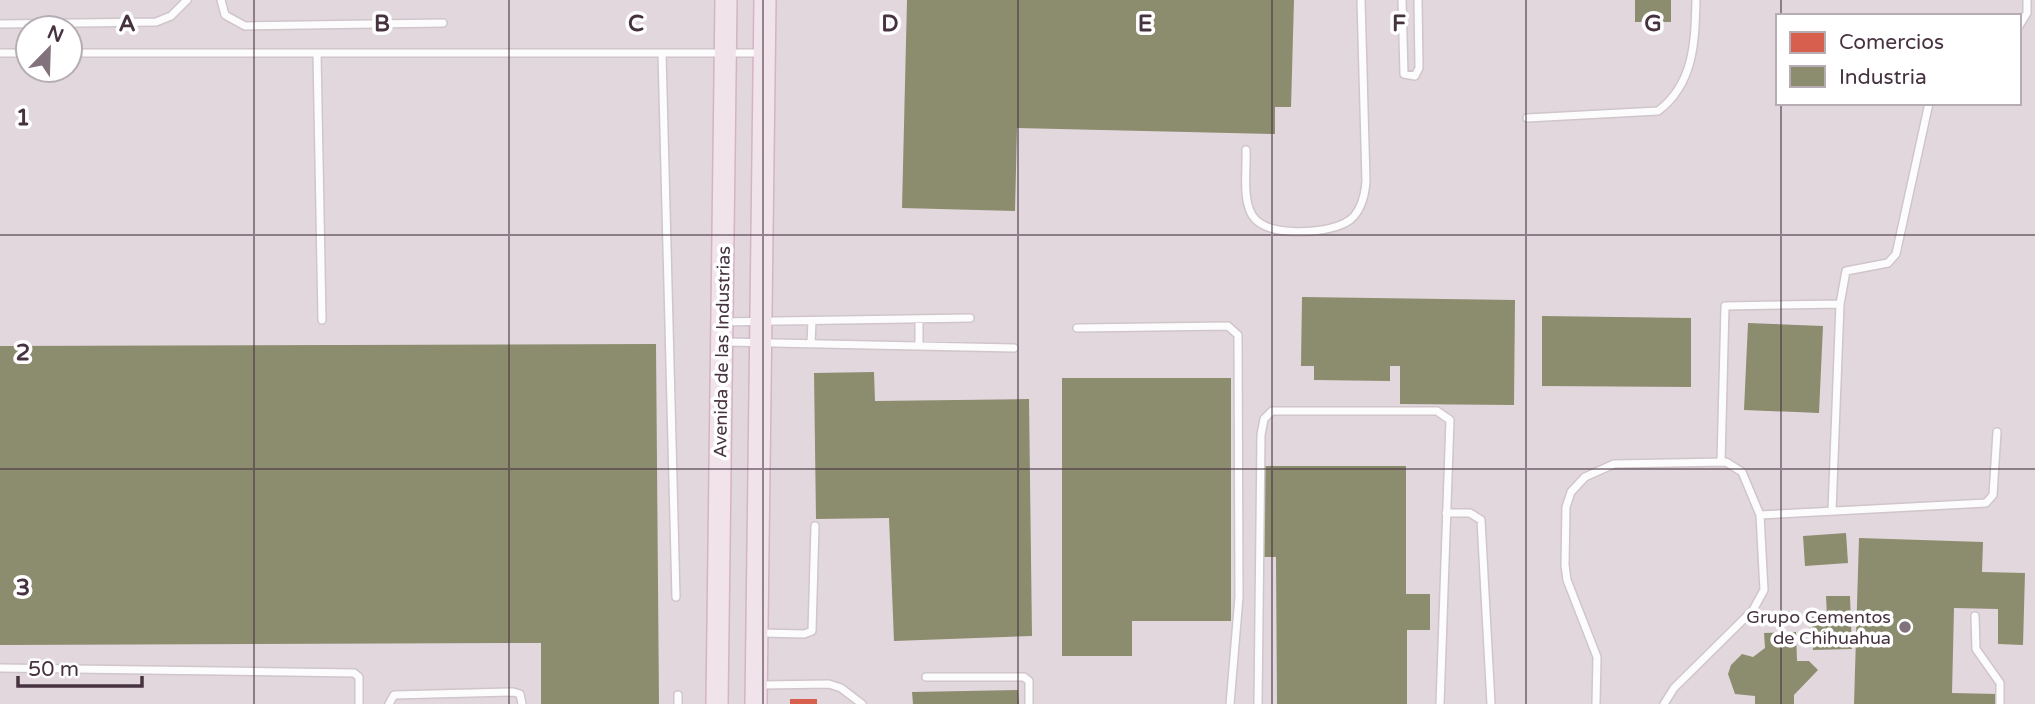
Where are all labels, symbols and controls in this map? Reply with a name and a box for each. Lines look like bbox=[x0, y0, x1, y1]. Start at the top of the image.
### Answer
text: A bbox=[118, 10, 136, 38]
text: B bbox=[374, 10, 390, 38]
text: C bbox=[628, 10, 644, 38]
text: D bbox=[881, 10, 899, 38]
text: E bbox=[1138, 10, 1152, 38]
text: F bbox=[1392, 10, 1406, 38]
text: G bbox=[1644, 10, 1662, 38]
north arrow bbox=[14, 14, 84, 84]
legend bbox=[1776, 14, 2021, 105]
text: N bbox=[44, 21, 67, 47]
text: Comercios bbox=[1839, 30, 1944, 55]
text: Industria bbox=[1839, 65, 1927, 90]
text: 1 bbox=[16, 104, 30, 132]
street label: Avenida de las Industrias bbox=[709, 246, 735, 458]
text: 2 bbox=[16, 339, 30, 367]
text: 3 bbox=[16, 574, 30, 602]
place label: Grupo Cementos de Chihuahua bbox=[1746, 606, 1891, 649]
marker: Grupo Cementos de Chihuahua bbox=[1897, 619, 1913, 635]
scale bar bbox=[18, 644, 142, 688]
text: 50 m bbox=[28, 657, 79, 682]

